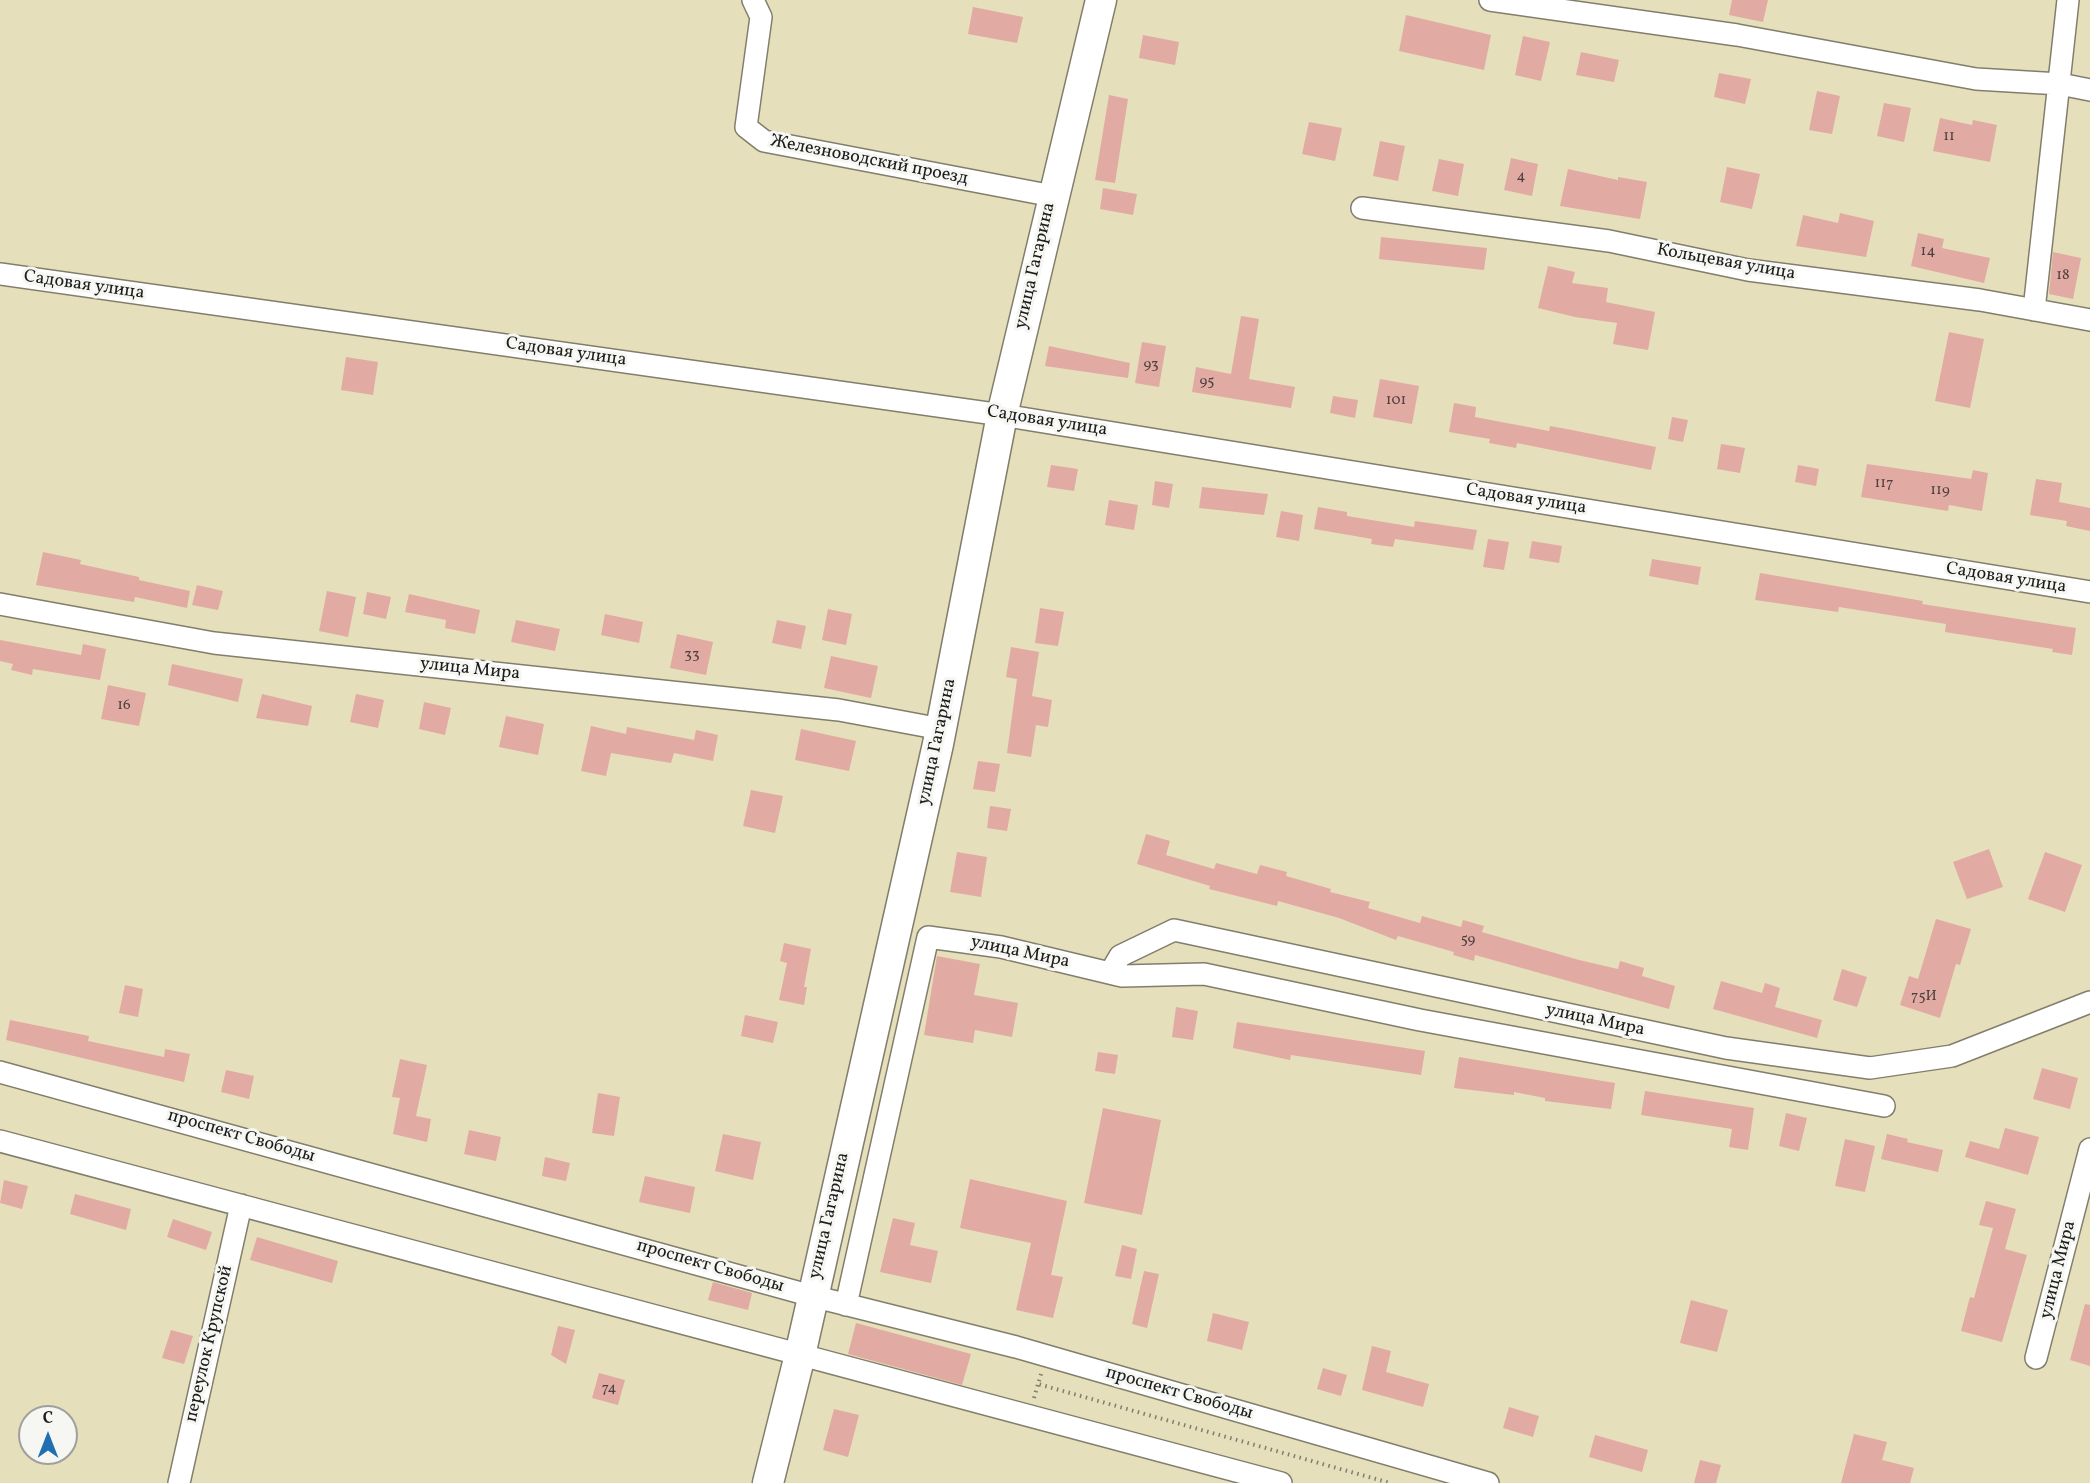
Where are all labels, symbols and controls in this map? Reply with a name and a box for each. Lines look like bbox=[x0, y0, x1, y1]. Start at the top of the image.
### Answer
house number: 11 bbox=[1943, 128, 1955, 146]
street label: Железноводский проезд bbox=[768, 131, 970, 191]
house number: 4 bbox=[1517, 168, 1525, 186]
street label: улица Гагарина bbox=[1011, 201, 1061, 331]
street label: Кольцевая улица bbox=[1655, 240, 1797, 286]
house number: 14 bbox=[1921, 243, 1935, 261]
street label: Садовая улица bbox=[22, 267, 146, 305]
house number: 18 bbox=[2056, 267, 2070, 285]
street label: Садовая улица bbox=[504, 334, 628, 372]
house number: 93 bbox=[1143, 356, 1159, 374]
house number: 95 bbox=[1200, 373, 1214, 391]
house number: 101 bbox=[1386, 392, 1406, 410]
street label: Садовая улица bbox=[985, 402, 1109, 442]
house number: 117 bbox=[1875, 475, 1893, 493]
street label: Садовая улица bbox=[1464, 480, 1588, 520]
house number: 119 bbox=[1930, 482, 1950, 500]
street label: Садовая улица bbox=[1944, 559, 2068, 599]
house number: 33 bbox=[684, 646, 700, 664]
street label: улица Мира bbox=[419, 654, 521, 686]
street label: улица Гагарина bbox=[914, 677, 962, 807]
house number: 16 bbox=[117, 697, 131, 715]
house number: 59 bbox=[1461, 931, 1475, 949]
street label: улица Мира bbox=[968, 932, 1072, 974]
house number: 75И bbox=[1911, 988, 1937, 1006]
street label: улица Мира bbox=[1543, 1000, 1647, 1042]
street label: проспект Свободы bbox=[165, 1106, 317, 1168]
street label: улица Гагарина bbox=[805, 1151, 855, 1281]
street label: улица Мира bbox=[2036, 1219, 2082, 1321]
street label: проспект Свободы bbox=[634, 1236, 786, 1298]
street label: переулок Крупской bbox=[181, 1264, 239, 1424]
street label: проспект Свободы bbox=[1103, 1363, 1255, 1425]
house number: 74 bbox=[602, 1380, 616, 1398]
north arrow bbox=[18, 1405, 78, 1465]
text: С bbox=[43, 1408, 53, 1430]

